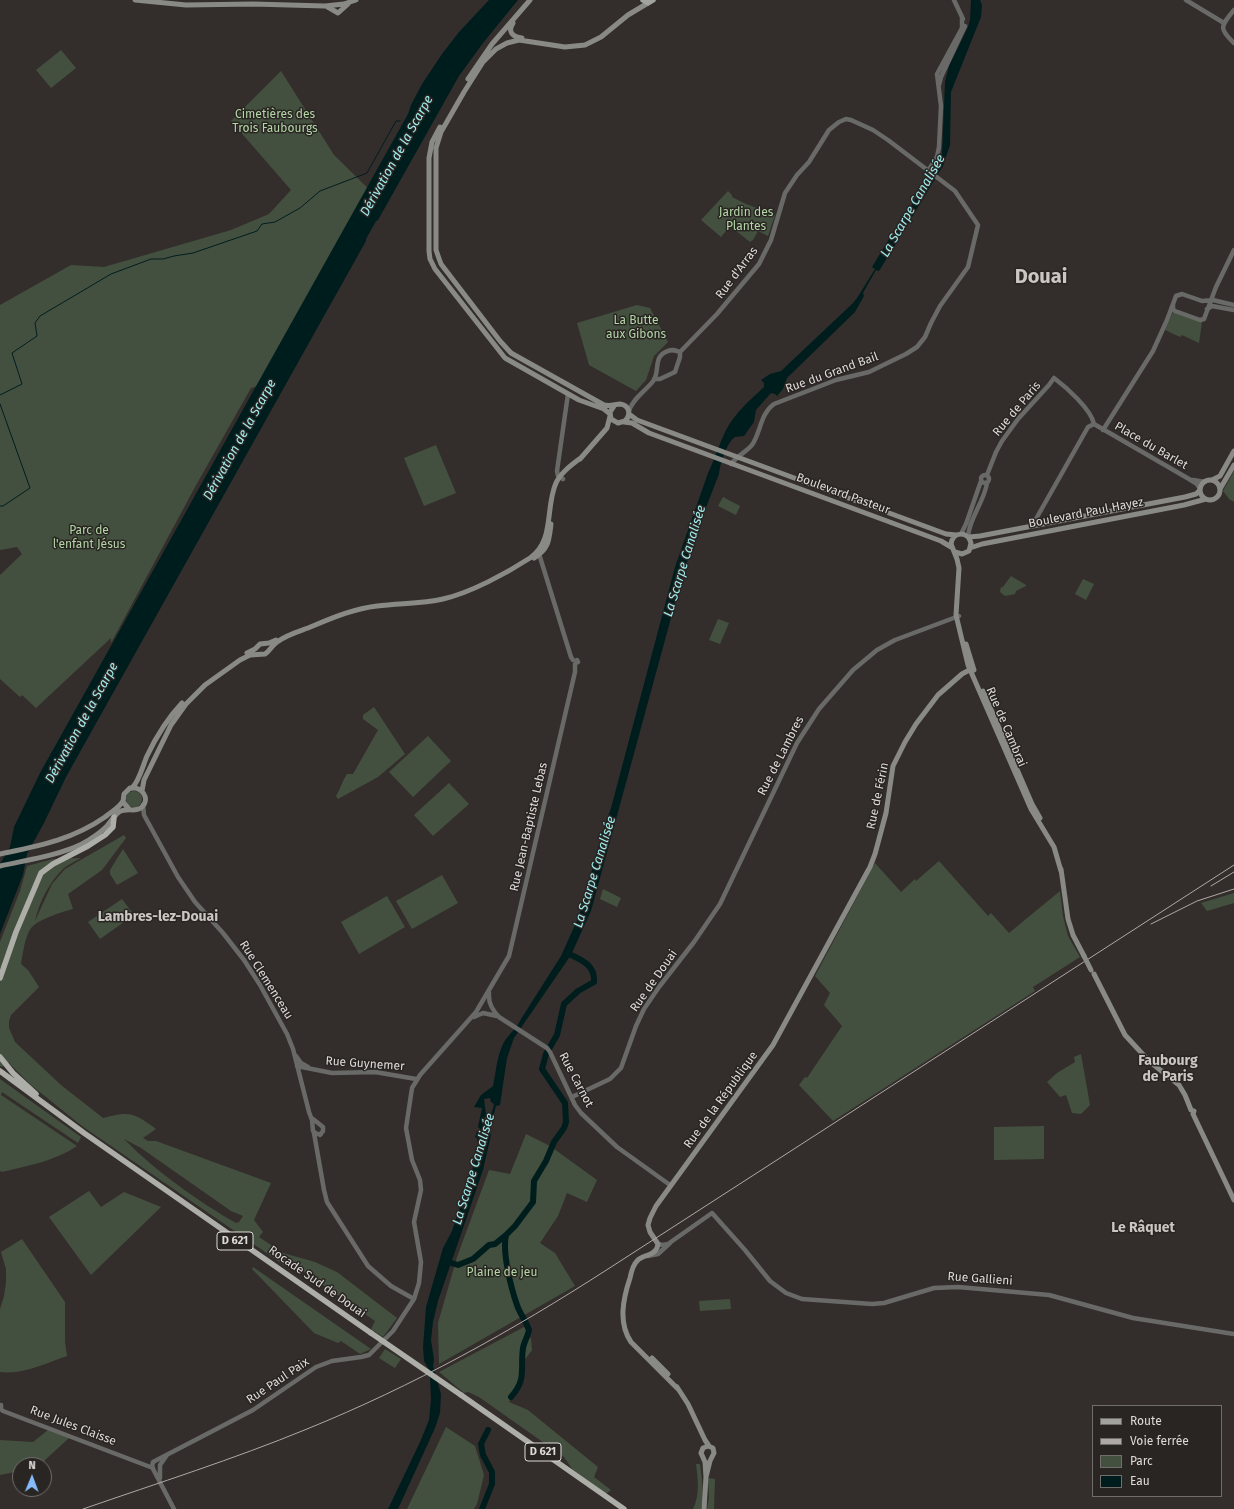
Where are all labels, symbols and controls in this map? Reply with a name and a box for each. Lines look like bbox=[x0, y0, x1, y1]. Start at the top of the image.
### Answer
water label: Dérivation de la Scarpe bbox=[357, 93, 437, 219]
park label: Cimetières des Trois Faubourgs bbox=[232, 108, 318, 136]
water label: La Scarpe Canalisée bbox=[877, 152, 949, 260]
park label: Jardin des Plantes bbox=[719, 206, 773, 234]
street label: Rue d'Arras bbox=[713, 244, 761, 302]
district label: Douai bbox=[1015, 265, 1067, 289]
park label: La Butte aux Gibons bbox=[606, 314, 666, 342]
street label: Rue du Grand Bail bbox=[784, 350, 880, 396]
water label: Dérivation de la Scarpe bbox=[200, 377, 280, 503]
street label: Rue de Paris bbox=[990, 379, 1044, 439]
street label: Place du Barlet bbox=[1112, 419, 1190, 473]
street label: Boulevard Pasteur bbox=[794, 470, 892, 518]
street label: Boulevard Paul Hayez bbox=[1027, 495, 1145, 531]
water label: La Scarpe Canalisée bbox=[661, 503, 709, 619]
park label: Parc de l'enfant Jésus bbox=[53, 524, 125, 552]
water label: Dérivation de la Scarpe bbox=[42, 660, 122, 786]
street label: Rue de Cambrai bbox=[983, 685, 1029, 769]
street label: Rue de Lambres bbox=[755, 714, 807, 798]
street label: Rue Jean-Baptiste Lebas bbox=[507, 761, 551, 893]
street label: Rue de Férin bbox=[864, 761, 892, 831]
water label: La Scarpe Canalisée bbox=[571, 814, 619, 930]
district label: Lambres-lez-Douai bbox=[98, 909, 218, 925]
street label: Rue Clemenceau bbox=[236, 938, 296, 1022]
street label: Rue de Douai bbox=[627, 947, 681, 1015]
street label: Rue de la République bbox=[681, 1049, 761, 1151]
street label: Rue Carnot bbox=[556, 1050, 596, 1110]
district label: Faubourg de Paris bbox=[1138, 1053, 1198, 1086]
street label: Rue Guynemer bbox=[325, 1054, 405, 1074]
water label: La Scarpe Canalisée bbox=[450, 1111, 498, 1227]
district label: Le Râquet bbox=[1111, 1220, 1175, 1236]
road number: D 621 bbox=[217, 1232, 253, 1250]
street label: Rocade Sud de Douai bbox=[266, 1243, 368, 1321]
park label: Plaine de jeu bbox=[467, 1266, 537, 1280]
street label: Rue Gallieni bbox=[947, 1270, 1013, 1288]
street label: Rue Paul Paix bbox=[244, 1355, 312, 1407]
street label: Rue Jules Claisse bbox=[28, 1403, 118, 1449]
legend bbox=[1092, 1405, 1222, 1497]
text: Route bbox=[1130, 1414, 1162, 1428]
text: Voie ferrée bbox=[1130, 1434, 1189, 1448]
road number: D 621 bbox=[525, 1443, 561, 1461]
text: Parc bbox=[1130, 1454, 1153, 1468]
north arrow bbox=[12, 1457, 52, 1497]
text: N bbox=[28, 1459, 36, 1472]
text: Eau bbox=[1130, 1474, 1150, 1488]

